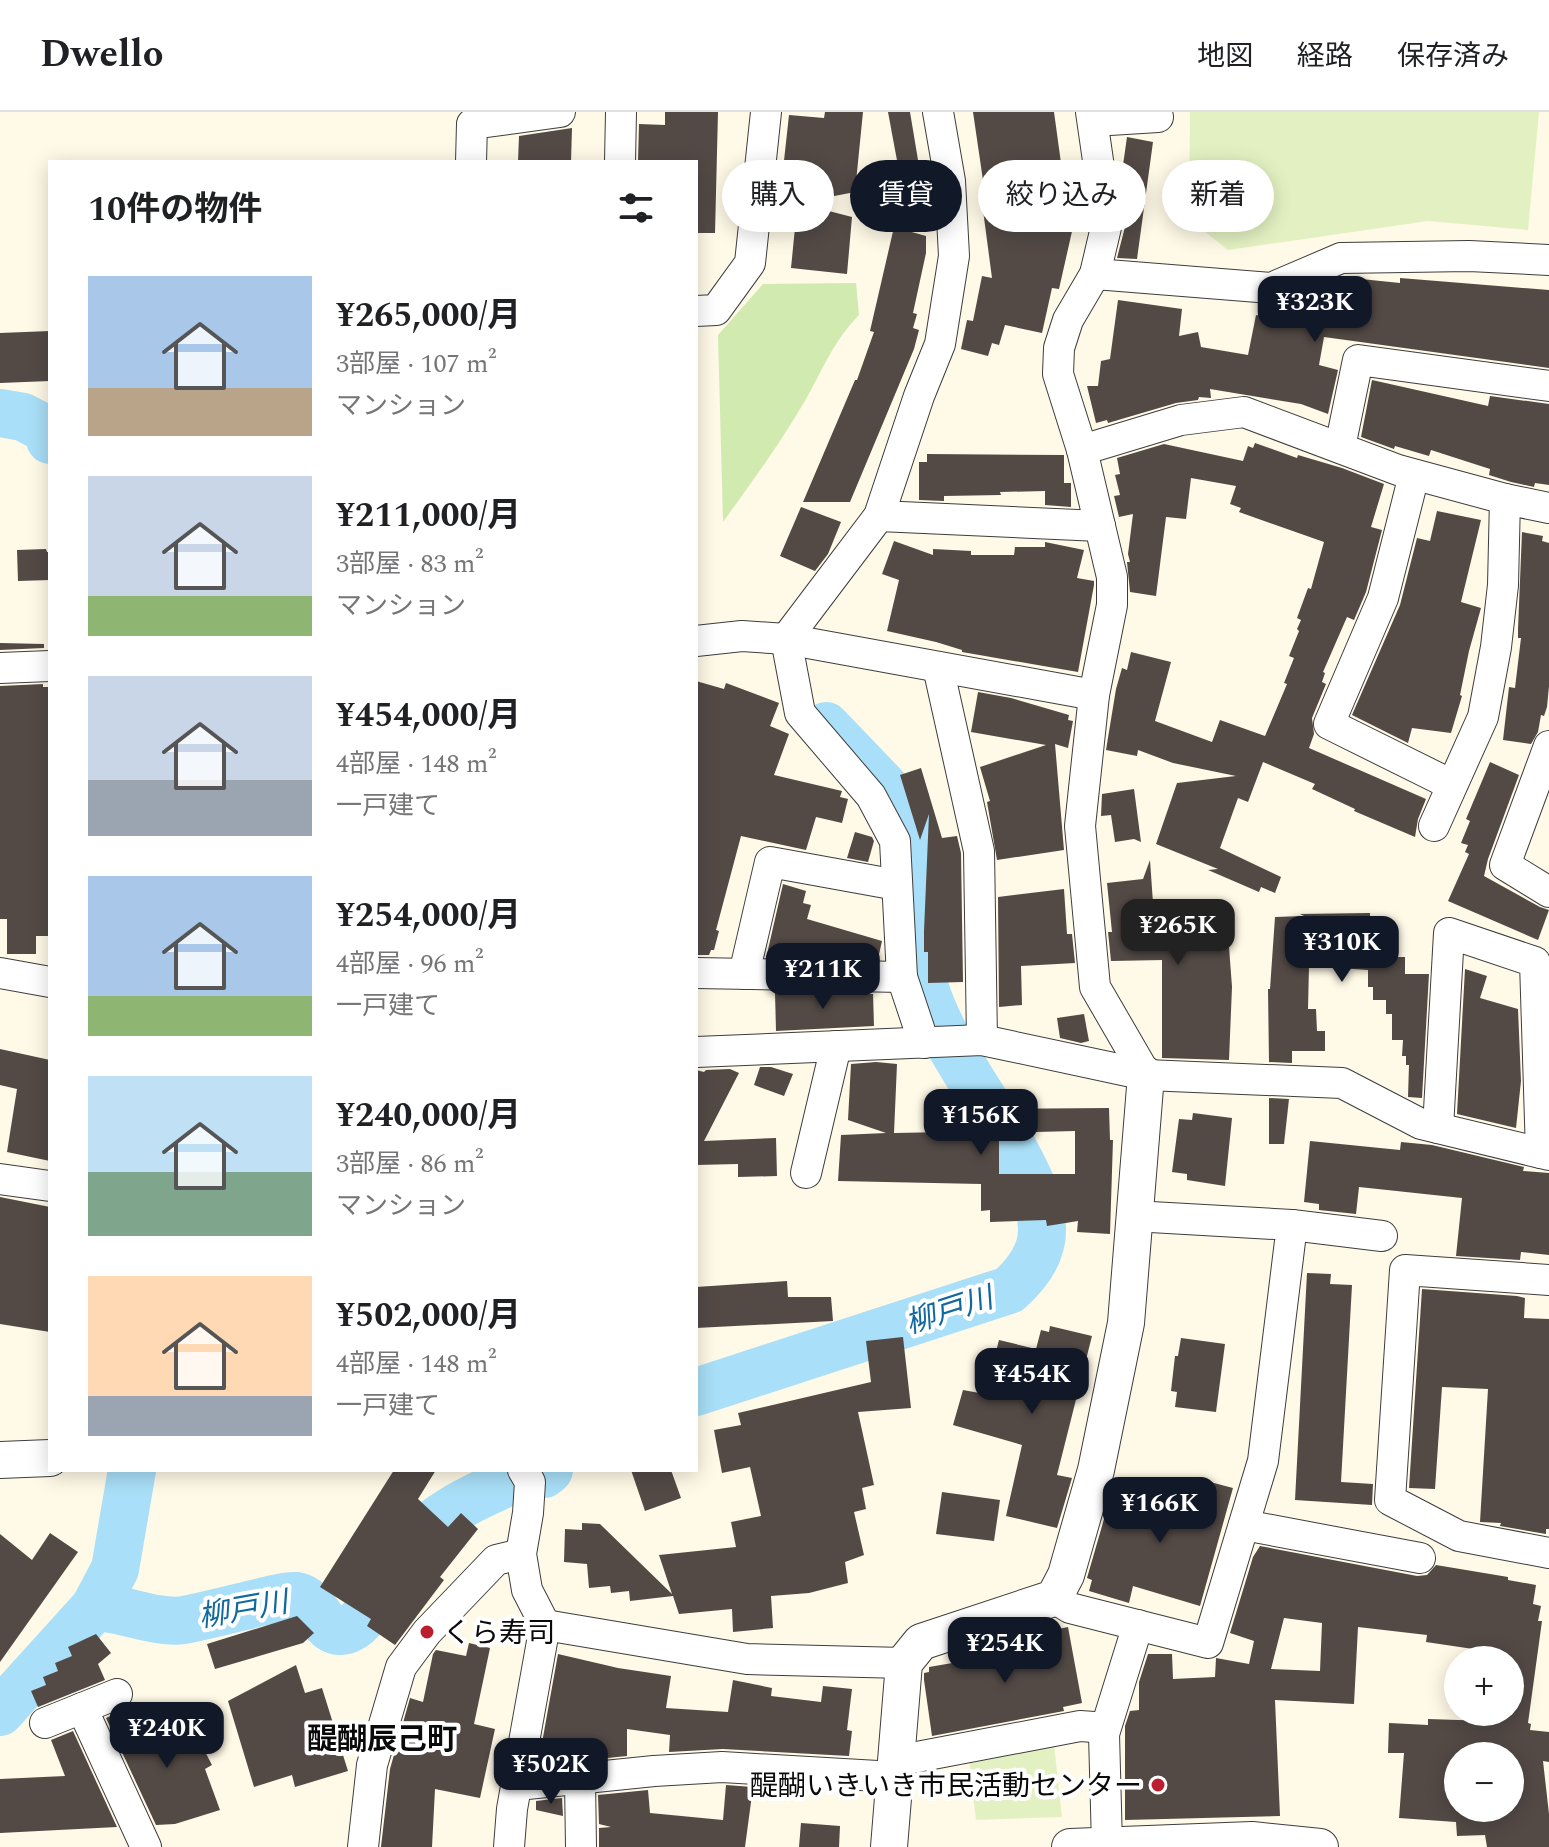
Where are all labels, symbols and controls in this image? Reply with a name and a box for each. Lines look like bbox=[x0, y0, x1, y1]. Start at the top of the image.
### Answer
text: Dwello bbox=[40, 26, 164, 84]
text: 地図 bbox=[1197, 35, 1253, 78]
text: 経路 bbox=[1297, 35, 1353, 78]
text: 保存済み bbox=[1397, 35, 1509, 78]
chip: 購入 bbox=[722, 160, 834, 232]
chip: 賃貸 bbox=[850, 160, 962, 232]
chip: 絞り込み bbox=[978, 160, 1146, 232]
chip: 新着 bbox=[1162, 160, 1274, 232]
text: 10件の物件 bbox=[88, 184, 262, 236]
icon: filters bbox=[614, 186, 658, 230]
pin: ¥323K bbox=[1259, 276, 1371, 344]
text: ¥323K bbox=[1276, 282, 1354, 322]
text: ¥265,000/月 bbox=[336, 290, 521, 342]
icon: home bbox=[152, 308, 248, 404]
text: 3部屋 · 107 m² bbox=[336, 344, 497, 384]
text: マンション bbox=[336, 386, 466, 426]
text: ¥211,000/月 bbox=[336, 490, 521, 542]
icon: home bbox=[152, 508, 248, 604]
text: 3部屋 · 83 m² bbox=[336, 544, 484, 584]
text: マンション bbox=[336, 586, 466, 626]
text: ¥454,000/月 bbox=[336, 690, 521, 742]
icon: home bbox=[152, 708, 248, 804]
text: 4部屋 · 148 m² bbox=[336, 744, 497, 784]
text: 一戸建て bbox=[336, 786, 440, 826]
text: ¥254,000/月 bbox=[336, 890, 521, 942]
pin: ¥265K bbox=[1122, 899, 1234, 967]
text: ¥265K bbox=[1139, 905, 1217, 945]
icon: home bbox=[152, 908, 248, 1004]
pin: ¥310K bbox=[1286, 916, 1398, 984]
text: ¥310K bbox=[1303, 922, 1381, 962]
pin: ¥211K bbox=[767, 943, 879, 1011]
text: 4部屋 · 96 m² bbox=[336, 944, 484, 984]
text: ¥211K bbox=[784, 949, 862, 989]
text: 一戸建て bbox=[336, 986, 440, 1026]
pin: ¥156K bbox=[925, 1089, 1037, 1157]
text: ¥240,000/月 bbox=[336, 1090, 521, 1142]
text: ¥156K bbox=[942, 1095, 1020, 1135]
icon: home bbox=[152, 1108, 248, 1204]
text: 3部屋 · 86 m² bbox=[336, 1144, 484, 1184]
text: マンション bbox=[336, 1186, 466, 1226]
water label: 柳戸川 bbox=[899, 1274, 1002, 1347]
text: ¥502,000/月 bbox=[336, 1290, 521, 1342]
icon: home bbox=[152, 1308, 248, 1404]
text: 4部屋 · 148 m² bbox=[336, 1344, 497, 1384]
pin: ¥454K bbox=[976, 1348, 1088, 1416]
text: ¥454K bbox=[993, 1354, 1071, 1394]
text: 一戸建て bbox=[336, 1386, 440, 1426]
pin: ¥166K bbox=[1104, 1477, 1216, 1545]
text: ¥166K bbox=[1121, 1483, 1199, 1523]
water label: 柳戸川 bbox=[195, 1579, 294, 1640]
place label: くら寿司 bbox=[443, 1612, 555, 1655]
pin: ¥254K bbox=[949, 1617, 1061, 1685]
marker: くら寿司 bbox=[418, 1623, 436, 1641]
text: ¥254K bbox=[966, 1623, 1044, 1663]
map controls bbox=[1444, 1646, 1524, 1822]
button: + bbox=[1444, 1646, 1524, 1726]
pin: ¥240K bbox=[111, 1702, 223, 1770]
text: ¥240K bbox=[128, 1708, 206, 1748]
district label: 醍醐辰己町 bbox=[307, 1717, 457, 1763]
pin: ¥502K bbox=[495, 1738, 607, 1806]
button: − bbox=[1444, 1742, 1524, 1822]
text: ¥502K bbox=[512, 1744, 590, 1784]
place label: 醍醐いきいき市民活動センター bbox=[750, 1765, 1142, 1808]
marker: 醍醐いきいき市民活動センター bbox=[1149, 1776, 1167, 1794]

